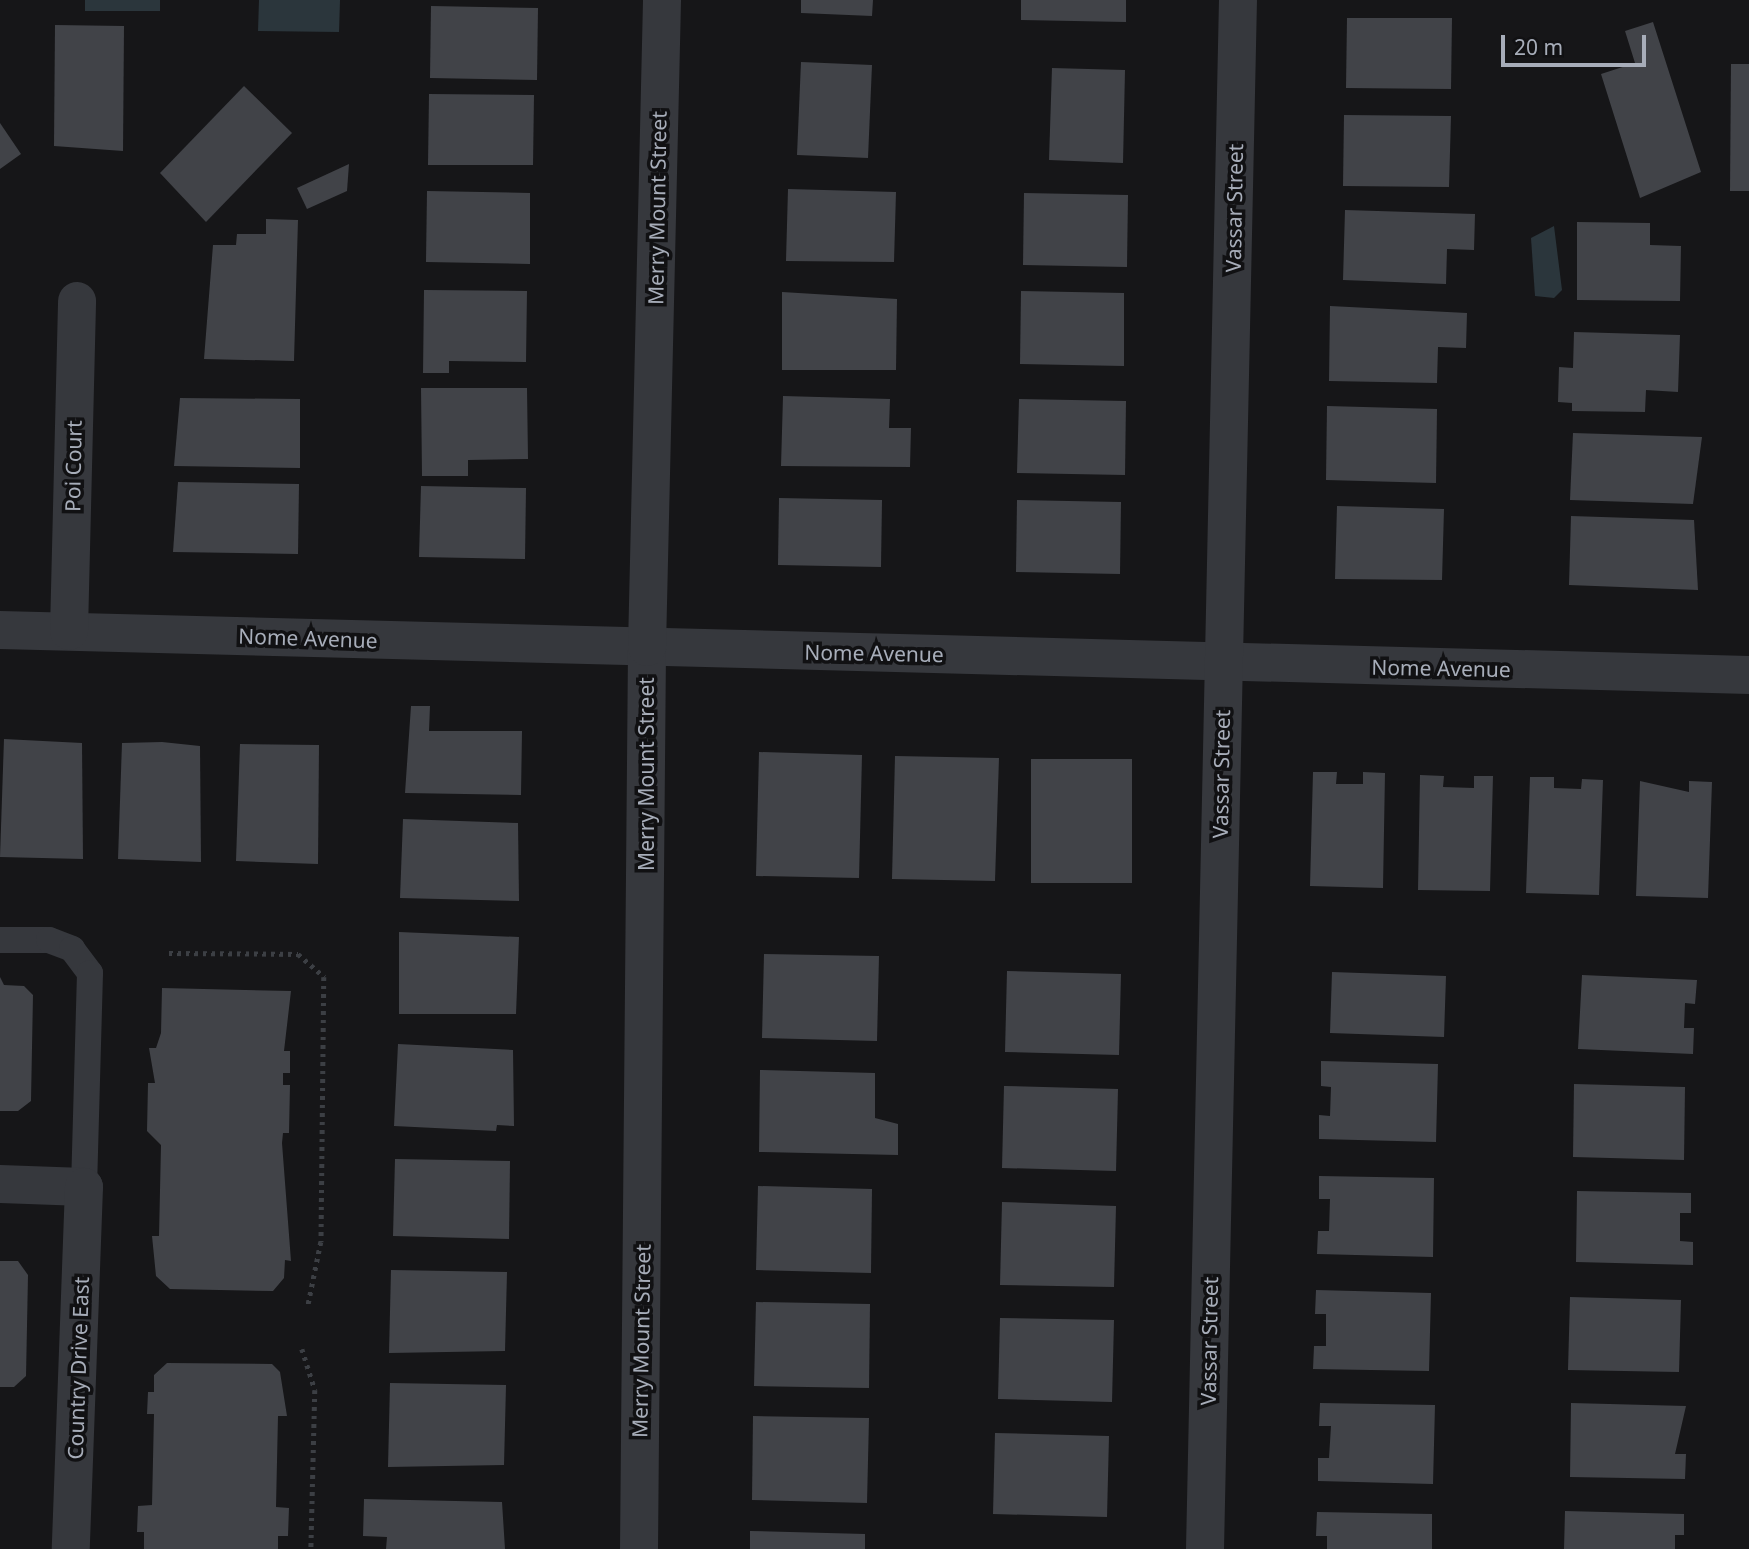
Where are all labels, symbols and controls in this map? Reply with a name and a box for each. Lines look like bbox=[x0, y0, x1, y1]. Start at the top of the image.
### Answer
scale bar bbox=[1504, 21, 1649, 65]
text: 20 m bbox=[1514, 33, 1563, 61]
street label: Merry Mount Street bbox=[643, 111, 671, 305]
street label: Vassar Street bbox=[1220, 143, 1248, 273]
street label: Poi Court bbox=[60, 420, 86, 512]
street label: Nome Avenue bbox=[238, 623, 378, 653]
street label: Nome Avenue bbox=[804, 639, 944, 667]
street label: Nome Avenue bbox=[1371, 654, 1511, 682]
street label: Merry Mount Street bbox=[633, 677, 659, 871]
street label: Vassar Street bbox=[1207, 709, 1235, 839]
street label: Merry Mount Street bbox=[627, 1244, 655, 1438]
street label: Country Drive East bbox=[62, 1276, 94, 1460]
street label: Vassar Street bbox=[1195, 1276, 1223, 1406]

